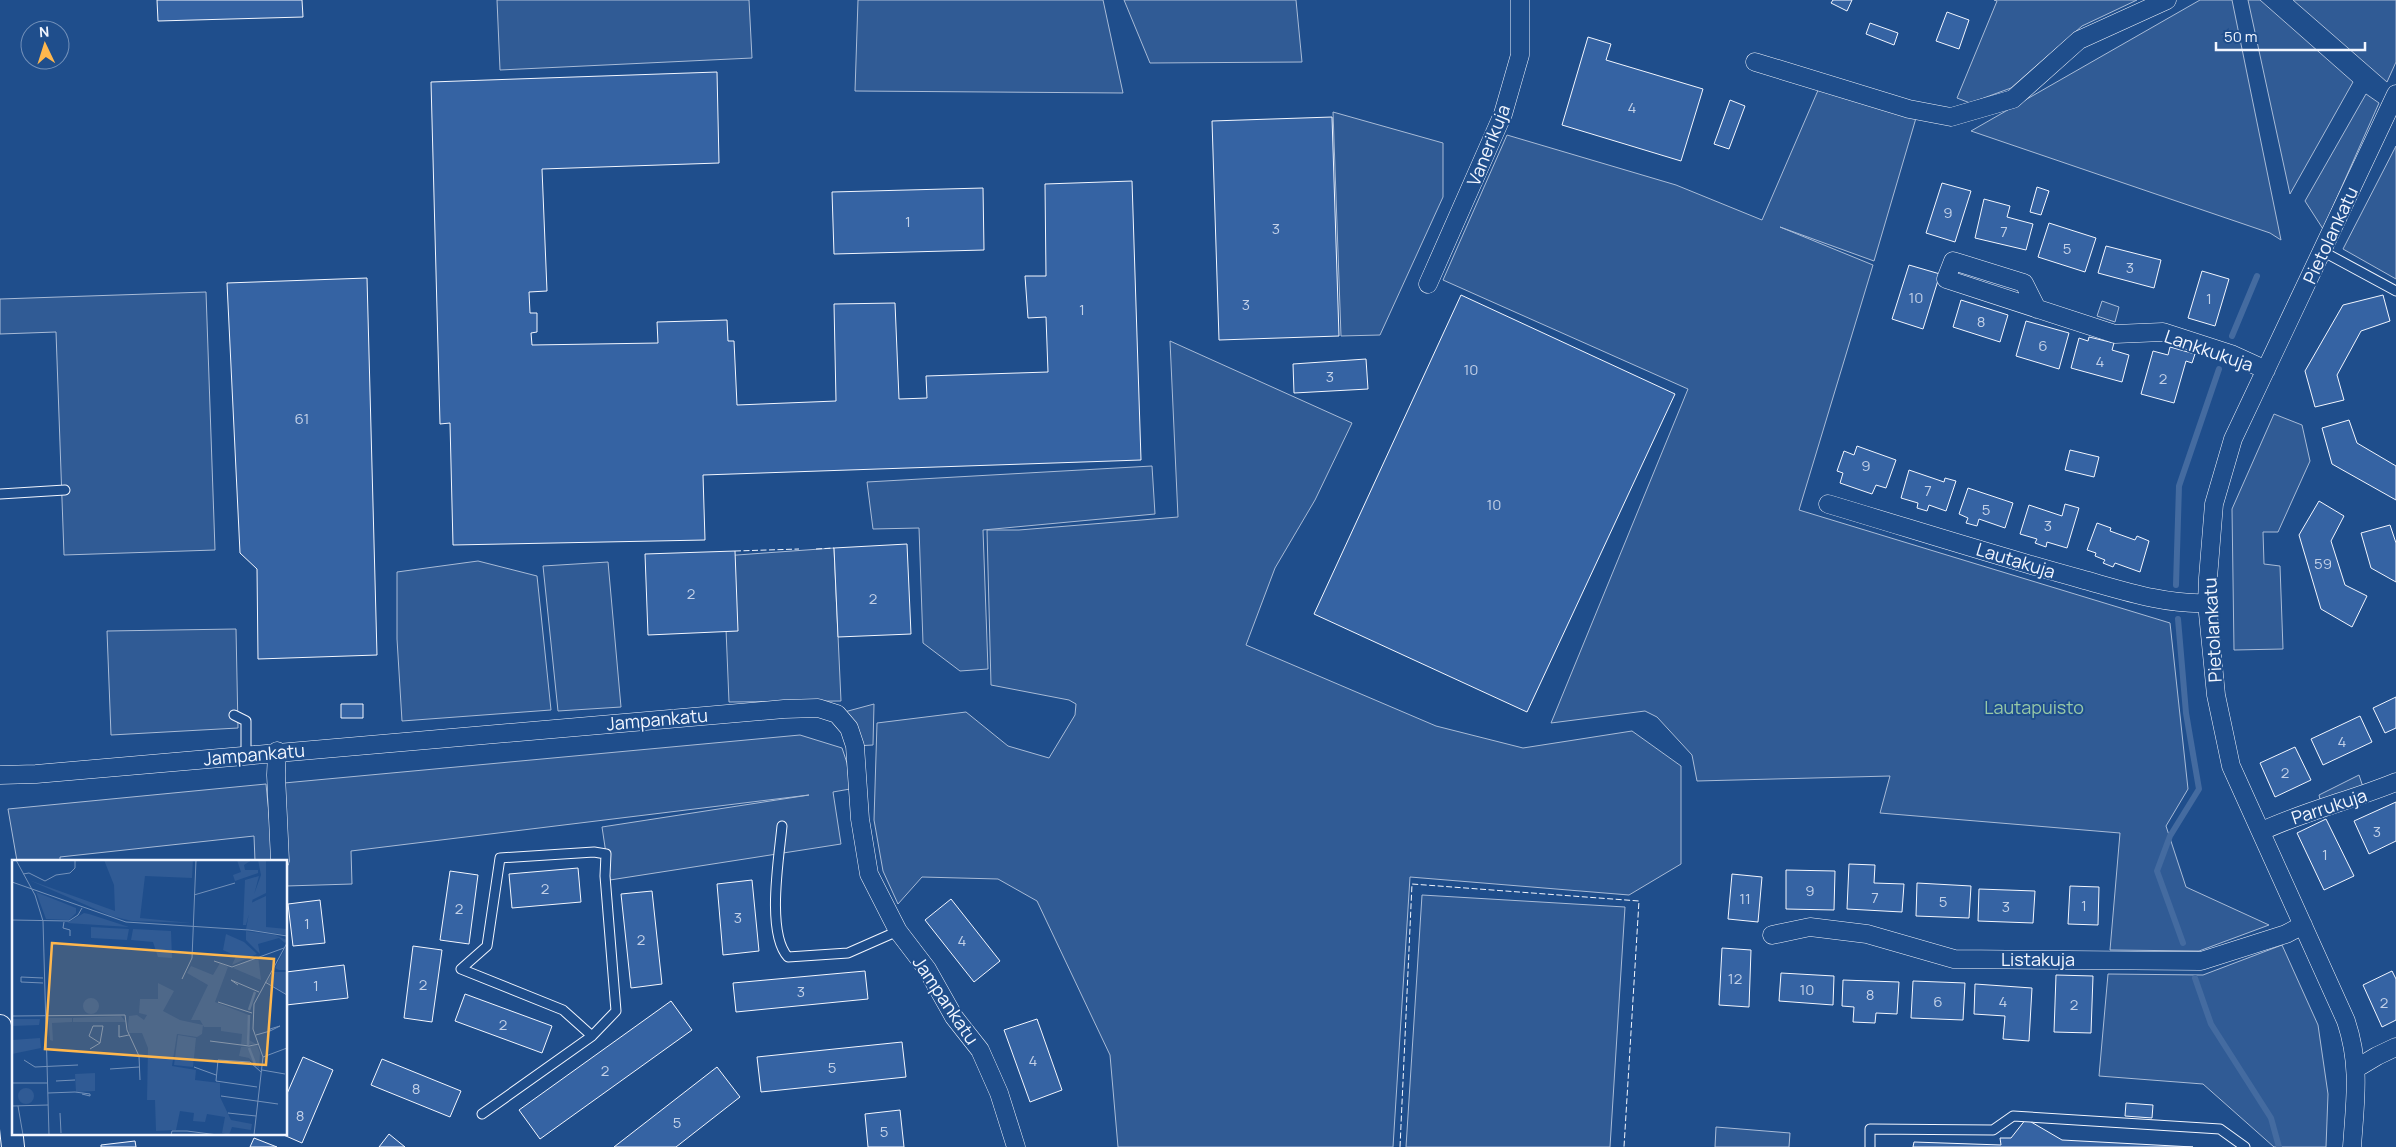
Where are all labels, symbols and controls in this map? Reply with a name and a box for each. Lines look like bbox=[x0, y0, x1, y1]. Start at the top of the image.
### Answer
north arrow bbox=[20, 20, 70, 70]
scale bar bbox=[2216, 20, 2365, 52]
text: N bbox=[38, 22, 50, 41]
text: 50 m bbox=[2224, 26, 2258, 47]
house number: 4 bbox=[1628, 97, 1637, 118]
street label: Vanerikuja bbox=[1461, 101, 1515, 189]
street label: Pietolankatu bbox=[2297, 182, 2363, 288]
house number: 9 bbox=[1943, 202, 1953, 223]
house number: 1 bbox=[905, 211, 911, 232]
house number: 3 bbox=[1272, 218, 1280, 239]
house number: 7 bbox=[2000, 221, 2008, 242]
house number: 5 bbox=[2063, 238, 2071, 259]
house number: 3 bbox=[2126, 257, 2134, 278]
house number: 10 bbox=[1909, 287, 1924, 308]
house number: 1 bbox=[2206, 288, 2212, 309]
house number: 3 bbox=[1242, 294, 1250, 315]
house number: 1 bbox=[1079, 299, 1085, 320]
house number: 8 bbox=[1977, 311, 1985, 332]
street label: Lankkukuja bbox=[2161, 324, 2257, 376]
house number: 6 bbox=[2038, 335, 2048, 356]
house number: 4 bbox=[2096, 351, 2105, 372]
house number: 10 bbox=[1464, 359, 1479, 380]
house number: 3 bbox=[1326, 366, 1334, 387]
house number: 2 bbox=[2159, 368, 2167, 389]
house number: 61 bbox=[295, 408, 309, 429]
house number: 9 bbox=[1861, 455, 1871, 476]
house number: 7 bbox=[1924, 480, 1932, 501]
house number: 10 bbox=[1487, 494, 1502, 515]
house number: 5 bbox=[1982, 499, 1990, 520]
house number: 3 bbox=[2044, 515, 2052, 536]
street label: Lautakuja bbox=[1974, 537, 2058, 583]
house number: 59 bbox=[2314, 553, 2332, 574]
street label: Pietolankatu bbox=[2197, 577, 2227, 683]
house number: 2 bbox=[687, 583, 695, 604]
house number: 2 bbox=[869, 588, 877, 609]
park label: Lautapuisto bbox=[1984, 695, 2084, 719]
street label: Jampankatu bbox=[605, 703, 709, 735]
house number: 4 bbox=[2338, 731, 2347, 752]
street label: Jampankatu bbox=[202, 738, 306, 770]
house number: 2 bbox=[2281, 762, 2289, 783]
street label: Parrukuja bbox=[2288, 782, 2370, 830]
house number: 3 bbox=[2373, 821, 2381, 842]
house number: 1 bbox=[2322, 844, 2328, 865]
inset map bbox=[12, 860, 288, 1134]
house number: 2 bbox=[541, 878, 549, 899]
house number: 9 bbox=[1805, 880, 1815, 901]
house number: 7 bbox=[1871, 887, 1879, 908]
house number: 11 bbox=[1739, 888, 1751, 909]
house number: 5 bbox=[1939, 891, 1947, 912]
house number: 1 bbox=[2081, 895, 2087, 916]
house number: 3 bbox=[2002, 896, 2010, 917]
house number: 2 bbox=[455, 898, 463, 919]
house number: 3 bbox=[734, 907, 742, 928]
house number: 1 bbox=[304, 913, 310, 934]
house number: 2 bbox=[637, 929, 645, 950]
house number: 4 bbox=[958, 930, 967, 951]
street label: Listakuja bbox=[2001, 947, 2075, 971]
street label: Jampankatu bbox=[908, 951, 984, 1049]
house number: 12 bbox=[1728, 968, 1742, 989]
house number: 2 bbox=[419, 974, 427, 995]
house number: 1 bbox=[313, 975, 319, 996]
house number: 10 bbox=[1800, 979, 1815, 1000]
house number: 3 bbox=[797, 981, 805, 1002]
house number: 8 bbox=[1866, 984, 1874, 1005]
house number: 6 bbox=[1933, 991, 1943, 1012]
house number: 4 bbox=[1999, 991, 2008, 1012]
house number: 2 bbox=[2380, 992, 2388, 1013]
house number: 2 bbox=[2070, 994, 2078, 1015]
house number: 2 bbox=[499, 1014, 507, 1035]
house number: 4 bbox=[1029, 1050, 1038, 1071]
house number: 5 bbox=[828, 1057, 836, 1078]
house number: 2 bbox=[601, 1060, 609, 1081]
house number: 8 bbox=[412, 1078, 420, 1099]
house number: 8 bbox=[296, 1105, 304, 1126]
house number: 5 bbox=[673, 1112, 681, 1133]
house number: 5 bbox=[880, 1121, 888, 1142]

